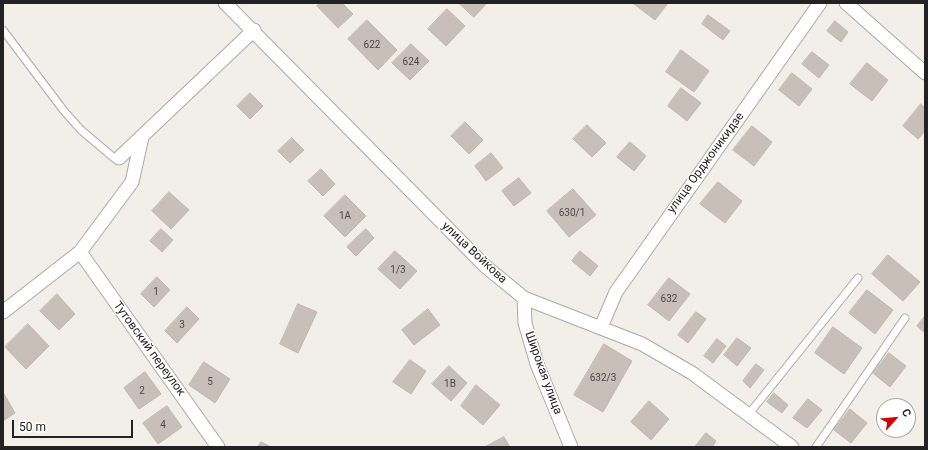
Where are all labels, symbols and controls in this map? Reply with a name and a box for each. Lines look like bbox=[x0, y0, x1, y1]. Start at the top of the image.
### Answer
house number: 622 bbox=[364, 39, 380, 51]
house number: 624 bbox=[403, 56, 419, 68]
street label: улица Орджоникидзе bbox=[665, 110, 747, 216]
house number: 630/1 bbox=[559, 207, 585, 219]
house number: 1А bbox=[339, 210, 351, 222]
street label: улица Войкова bbox=[438, 219, 510, 287]
house number: 1/3 bbox=[390, 264, 406, 276]
house number: 1 bbox=[153, 286, 159, 298]
house number: 632 bbox=[661, 293, 677, 305]
street label: Тутовский переулок bbox=[110, 299, 188, 399]
house number: 3 bbox=[179, 319, 185, 331]
street label: Широкая улица bbox=[521, 330, 565, 416]
house number: 632/3 bbox=[590, 372, 616, 384]
house number: 5 bbox=[207, 376, 213, 388]
house number: 1В bbox=[444, 378, 456, 390]
house number: 2 bbox=[139, 385, 145, 397]
north arrow bbox=[876, 398, 916, 438]
text: С bbox=[899, 407, 914, 419]
scale bar bbox=[14, 412, 135, 438]
house number: 4 bbox=[160, 419, 166, 431]
text: 50 m bbox=[19, 420, 46, 434]

